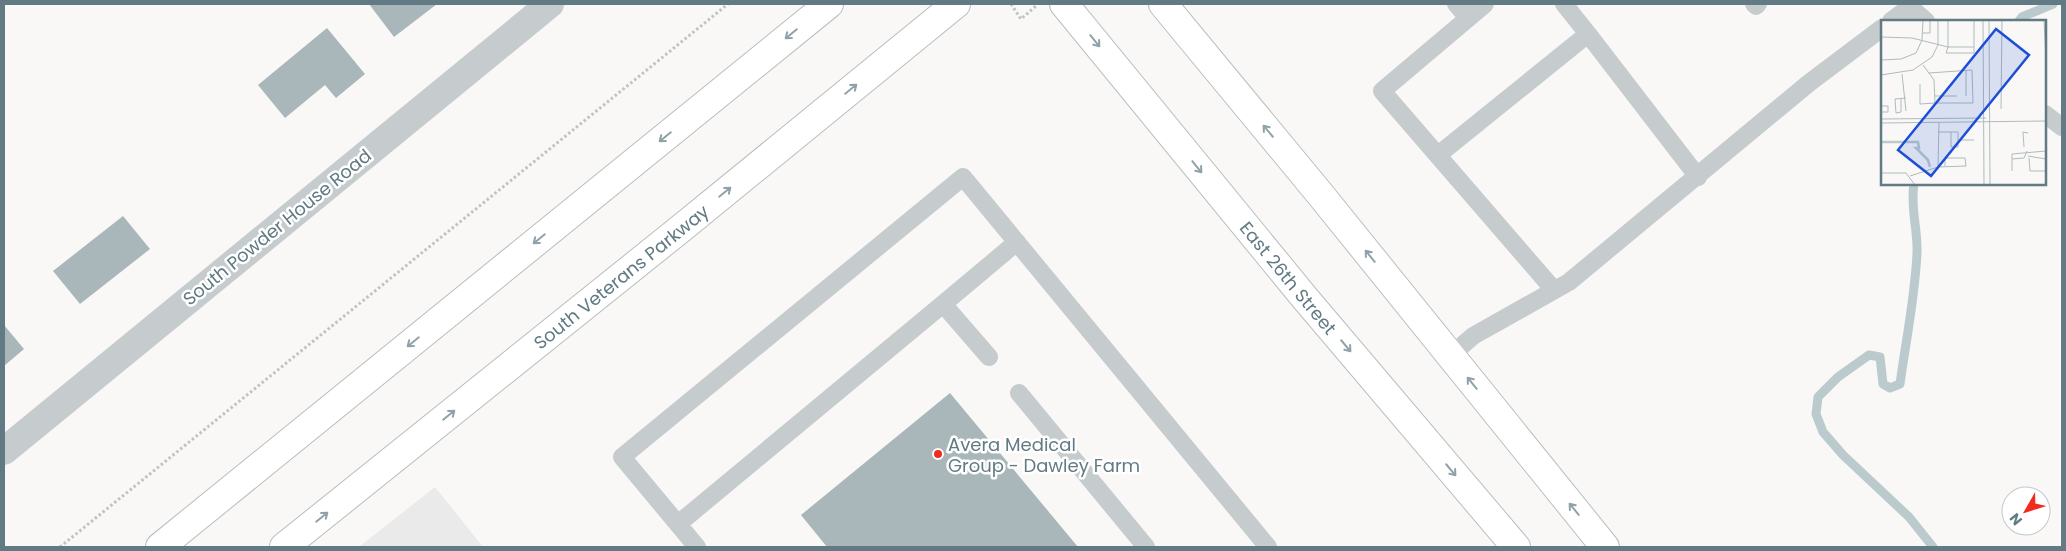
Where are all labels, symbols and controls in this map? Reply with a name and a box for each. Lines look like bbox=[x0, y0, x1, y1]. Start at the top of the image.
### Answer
inset map bbox=[1881, 20, 2046, 185]
one-way arrow bbox=[785, 29, 798, 40]
one-way arrow bbox=[1089, 35, 1100, 48]
one-way arrow bbox=[844, 84, 857, 95]
one-way arrow bbox=[1262, 124, 1273, 137]
one-way arrow bbox=[659, 131, 672, 142]
street label: South Powder House Road bbox=[178, 143, 376, 311]
one-way arrow bbox=[1192, 160, 1203, 173]
one-way arrow bbox=[719, 187, 732, 198]
street label: South Veterans Parkway bbox=[528, 199, 714, 355]
street label: East 26th Street bbox=[1234, 216, 1343, 339]
one-way arrow bbox=[533, 234, 546, 245]
one-way arrow bbox=[1365, 250, 1376, 263]
one-way arrow bbox=[406, 336, 419, 347]
one-way arrow bbox=[1340, 340, 1351, 353]
one-way arrow bbox=[1467, 377, 1478, 390]
one-way arrow bbox=[442, 409, 455, 420]
place label: Avera Medical Group - Dawley Farm bbox=[948, 432, 1140, 478]
marker: Avera Medical Group - Dawley Farm bbox=[932, 448, 944, 460]
one-way arrow bbox=[1445, 464, 1456, 477]
north arrow bbox=[2001, 486, 2051, 536]
one-way arrow bbox=[1569, 503, 1580, 516]
text: N bbox=[2005, 509, 2027, 530]
one-way arrow bbox=[316, 511, 329, 522]

